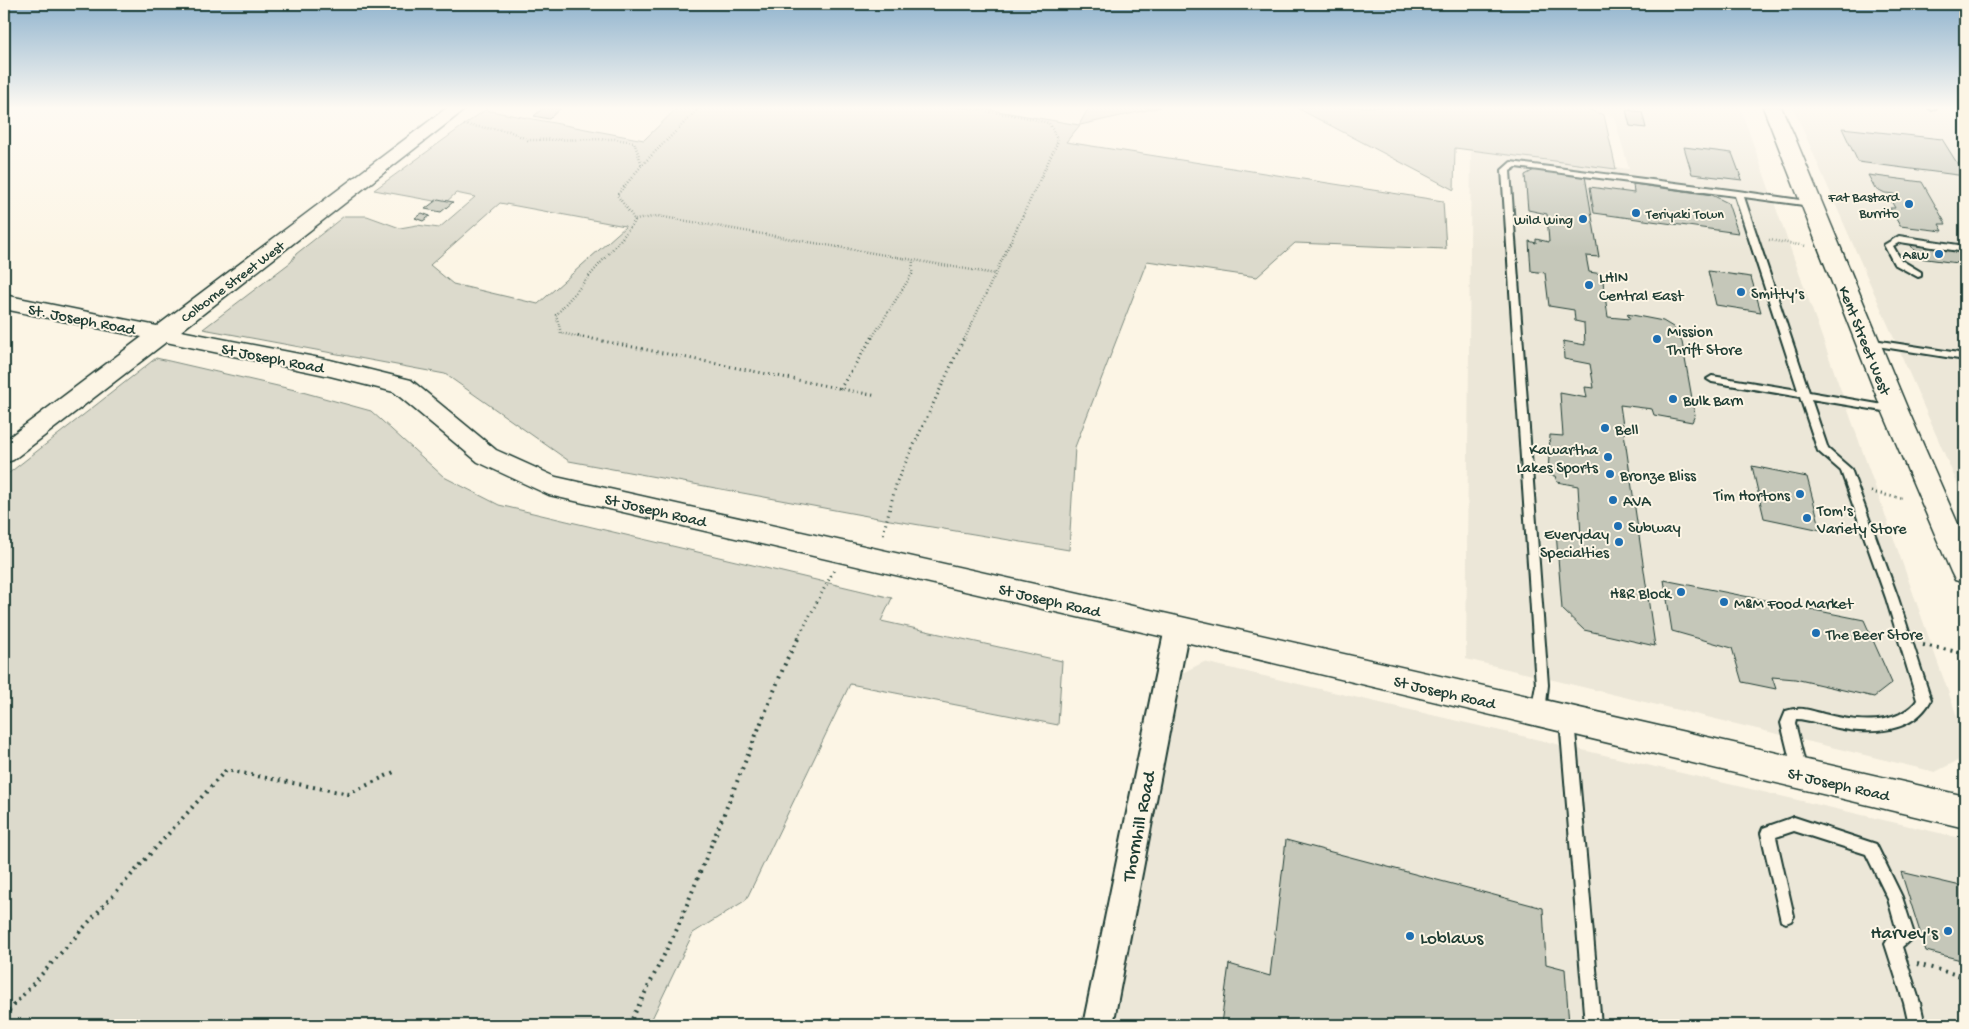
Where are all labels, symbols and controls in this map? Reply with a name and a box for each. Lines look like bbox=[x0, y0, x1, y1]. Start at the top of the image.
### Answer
place label: Fat Bastard Burrito bbox=[1827, 190, 1901, 223]
marker: Fat Bastard Burrito bbox=[1903, 198, 1915, 210]
marker: Teriyaki Town bbox=[1630, 207, 1642, 219]
place label: Teriyaki Town bbox=[1645, 207, 1724, 224]
place label: Wild Wing bbox=[1514, 213, 1573, 230]
marker: Wild Wing bbox=[1577, 213, 1589, 225]
street label: Colborne Street West bbox=[178, 238, 290, 328]
place label: A&W bbox=[1902, 248, 1929, 265]
marker: A&W bbox=[1933, 248, 1945, 260]
place label: LHIN Central East bbox=[1599, 270, 1685, 307]
marker: LHIN Central East bbox=[1583, 279, 1595, 291]
street label: Kent Street West bbox=[1832, 284, 1894, 400]
marker: Smitty's bbox=[1735, 286, 1747, 298]
place label: Smitty's bbox=[1751, 286, 1805, 305]
street label: St. Joseph Road bbox=[26, 302, 138, 341]
place label: Mission Thrift Store bbox=[1666, 324, 1743, 361]
marker: Mission Thrift Store bbox=[1651, 333, 1663, 345]
street label: St Joseph Road bbox=[220, 341, 327, 380]
marker: Bulk Barn bbox=[1667, 393, 1679, 405]
place label: Bulk Barn bbox=[1682, 393, 1744, 412]
marker: Bell bbox=[1599, 422, 1611, 434]
place label: Bell bbox=[1614, 422, 1638, 441]
place label: Kawartha Lakes Sports bbox=[1517, 442, 1599, 479]
marker: Kawartha Lakes Sports bbox=[1602, 451, 1614, 463]
marker: Bronze Bliss bbox=[1604, 468, 1616, 480]
place label: Bronze Bliss bbox=[1619, 468, 1697, 487]
place label: Tim Hortons bbox=[1713, 488, 1791, 507]
marker: Tim Hortons bbox=[1794, 488, 1806, 500]
street label: St Joseph Road bbox=[602, 491, 710, 534]
marker: AVA bbox=[1607, 494, 1619, 506]
place label: AVA bbox=[1623, 494, 1652, 513]
place label: Tom's Variety Store bbox=[1816, 503, 1907, 540]
marker: Tom's Variety Store bbox=[1801, 512, 1813, 524]
marker: Subway bbox=[1612, 520, 1624, 532]
place label: Subway bbox=[1628, 520, 1681, 539]
place label: Everyday Specialties bbox=[1540, 527, 1610, 564]
marker: Everyday Specialties bbox=[1613, 536, 1625, 548]
street label: St Joseph Road bbox=[996, 581, 1104, 624]
place label: H&R Block bbox=[1610, 586, 1673, 605]
marker: H&R Block bbox=[1675, 586, 1687, 598]
marker: M&M Food Market bbox=[1718, 596, 1730, 608]
place label: M&M Food Market bbox=[1734, 596, 1854, 615]
marker: The Beer Store bbox=[1810, 627, 1822, 639]
place label: The Beer Store bbox=[1825, 627, 1924, 646]
street label: St Joseph Road bbox=[1391, 673, 1499, 716]
street label: St Joseph Road bbox=[1785, 765, 1893, 808]
street label: Thornhill Road bbox=[1118, 768, 1163, 885]
place label: Harvey's bbox=[1871, 923, 1939, 946]
marker: Harvey's bbox=[1942, 925, 1954, 937]
place label: Loblaws bbox=[1420, 928, 1484, 951]
marker: Loblaws bbox=[1404, 930, 1416, 942]

